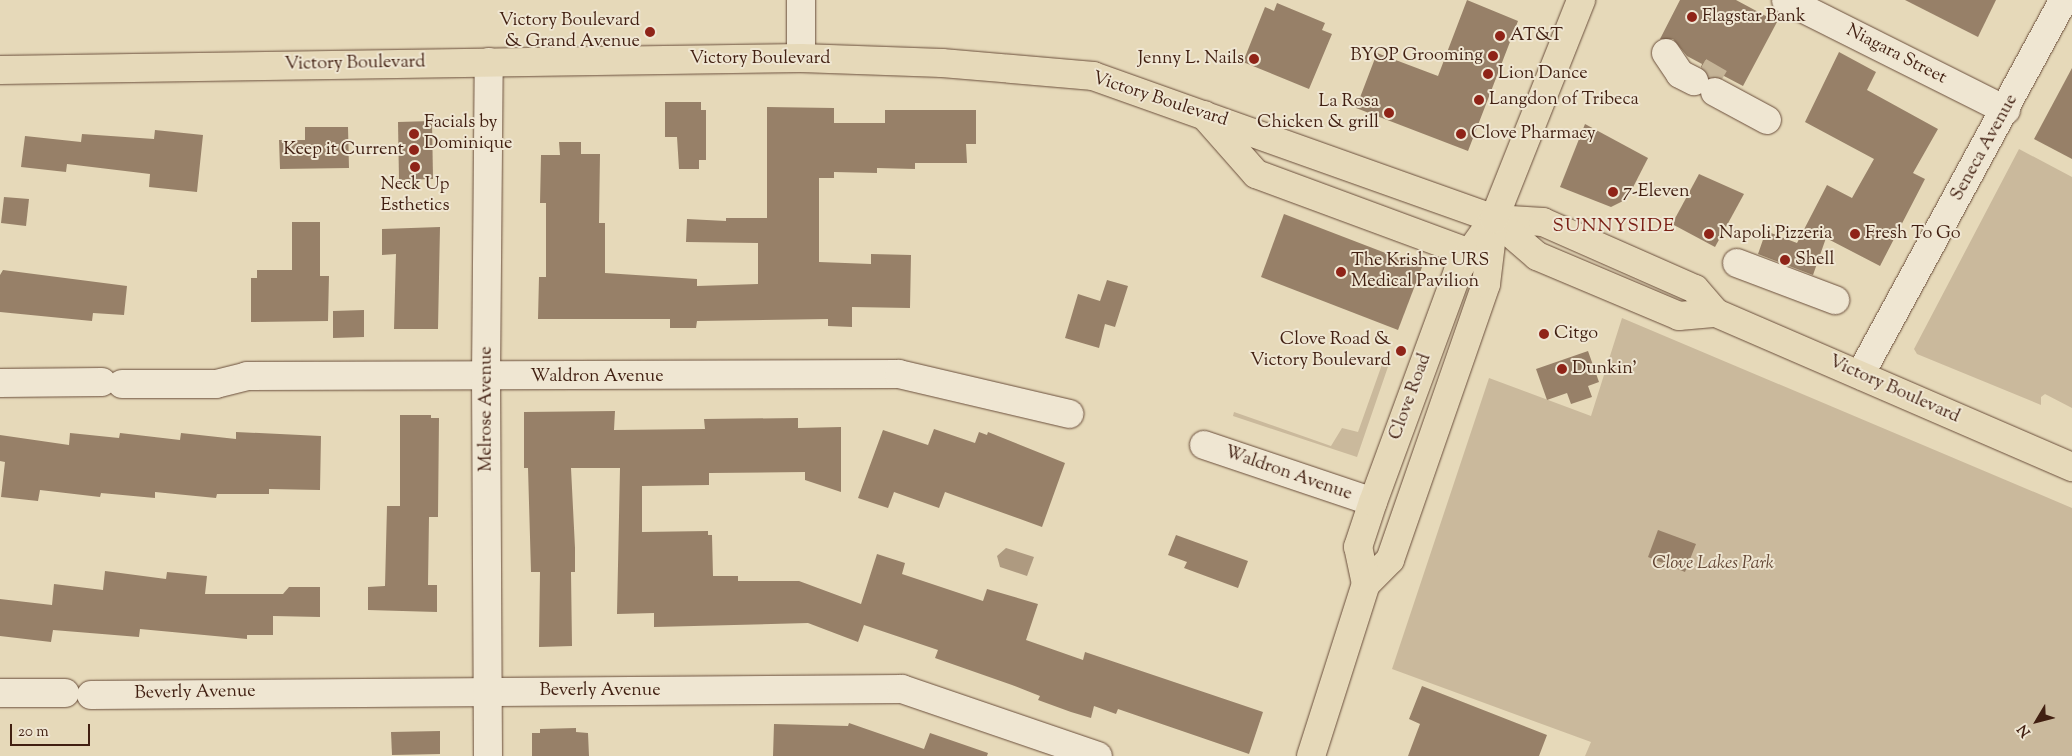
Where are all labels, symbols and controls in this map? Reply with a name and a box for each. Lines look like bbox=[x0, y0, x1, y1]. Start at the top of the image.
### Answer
place label: Flagstar Bank bbox=[1702, 6, 1806, 28]
place label: Victory Boulevard & Grand Avenue bbox=[499, 11, 640, 54]
marker: Flagstar Bank bbox=[1686, 11, 1698, 23]
street label: Niagara Street bbox=[1842, 20, 1950, 90]
place label: AT&T bbox=[1510, 25, 1563, 47]
marker: Victory Boulevard & Grand Avenue bbox=[644, 26, 656, 38]
marker: AT&T bbox=[1494, 30, 1506, 42]
place label: BYOP Grooming bbox=[1350, 45, 1483, 67]
street label: Victory Boulevard bbox=[690, 48, 830, 70]
place label: Jenny L. Nails bbox=[1138, 48, 1244, 70]
marker: BYOP Grooming bbox=[1487, 50, 1499, 62]
street label: Victory Boulevard bbox=[284, 52, 426, 76]
marker: Jenny L. Nails bbox=[1248, 53, 1260, 65]
place label: Lion Dance bbox=[1498, 63, 1588, 85]
street label: Victory Boulevard bbox=[1090, 68, 1230, 132]
marker: Lion Dance bbox=[1482, 68, 1494, 80]
place label: Langdon of Tribeca bbox=[1489, 89, 1639, 111]
street label: Seneca Avenue bbox=[1947, 91, 2023, 205]
place label: La Rosa Chicken & grill bbox=[1257, 92, 1379, 134]
marker: Langdon of Tribeca bbox=[1473, 94, 1485, 106]
marker: La Rosa Chicken & grill bbox=[1383, 107, 1395, 119]
place label: Facials by Dominique bbox=[424, 113, 512, 156]
place label: Clove Pharmacy bbox=[1471, 123, 1596, 145]
marker: Facials by Dominique bbox=[408, 128, 420, 140]
marker: Clove Pharmacy bbox=[1455, 128, 1467, 140]
place label: Keep it Current bbox=[283, 139, 404, 161]
marker: Keep it Current bbox=[408, 144, 420, 156]
marker: Neck Up Esthetics bbox=[409, 161, 421, 173]
place label: Neck Up Esthetics bbox=[380, 175, 450, 218]
place label: 7-Eleven bbox=[1623, 181, 1690, 203]
marker: 7-Eleven bbox=[1607, 186, 1619, 198]
district label: SUNNYSIDE bbox=[1551, 216, 1677, 238]
place label: Napoli Pizzeria bbox=[1719, 223, 1832, 245]
place label: Fresh To Go bbox=[1865, 223, 1961, 245]
marker: Napoli Pizzeria bbox=[1703, 228, 1715, 240]
marker: Fresh To Go bbox=[1849, 228, 1861, 240]
place label: Shell bbox=[1795, 249, 1834, 271]
place label: The Krishne URS Medical Pavilion bbox=[1351, 251, 1489, 294]
marker: Shell bbox=[1779, 254, 1791, 266]
marker: The Krishne URS Medical Pavilion bbox=[1335, 266, 1347, 278]
place label: Citgo bbox=[1554, 323, 1598, 345]
marker: Citgo bbox=[1538, 328, 1550, 340]
place label: Clove Road & Victory Boulevard bbox=[1250, 330, 1391, 372]
marker: Clove Road & Victory Boulevard bbox=[1395, 345, 1407, 357]
street label: Melrose Avenue bbox=[476, 346, 498, 472]
street label: Clove Road bbox=[1385, 351, 1437, 443]
street label: Victory Boulevard bbox=[1825, 351, 1963, 429]
place label: Dunkin' bbox=[1572, 358, 1637, 380]
marker: Dunkin' bbox=[1556, 363, 1568, 375]
street label: Waldron Avenue bbox=[530, 366, 664, 388]
street label: Waldron Avenue bbox=[1221, 442, 1355, 506]
park label: Clove Lakes Park bbox=[1652, 553, 1774, 575]
street label: Beverly Avenue bbox=[539, 680, 661, 702]
street label: Beverly Avenue bbox=[134, 681, 256, 705]
north arrow bbox=[2012, 696, 2062, 746]
scale bar bbox=[12, 714, 92, 746]
text: N bbox=[2014, 720, 2036, 741]
text: 20 m bbox=[18, 722, 49, 743]

